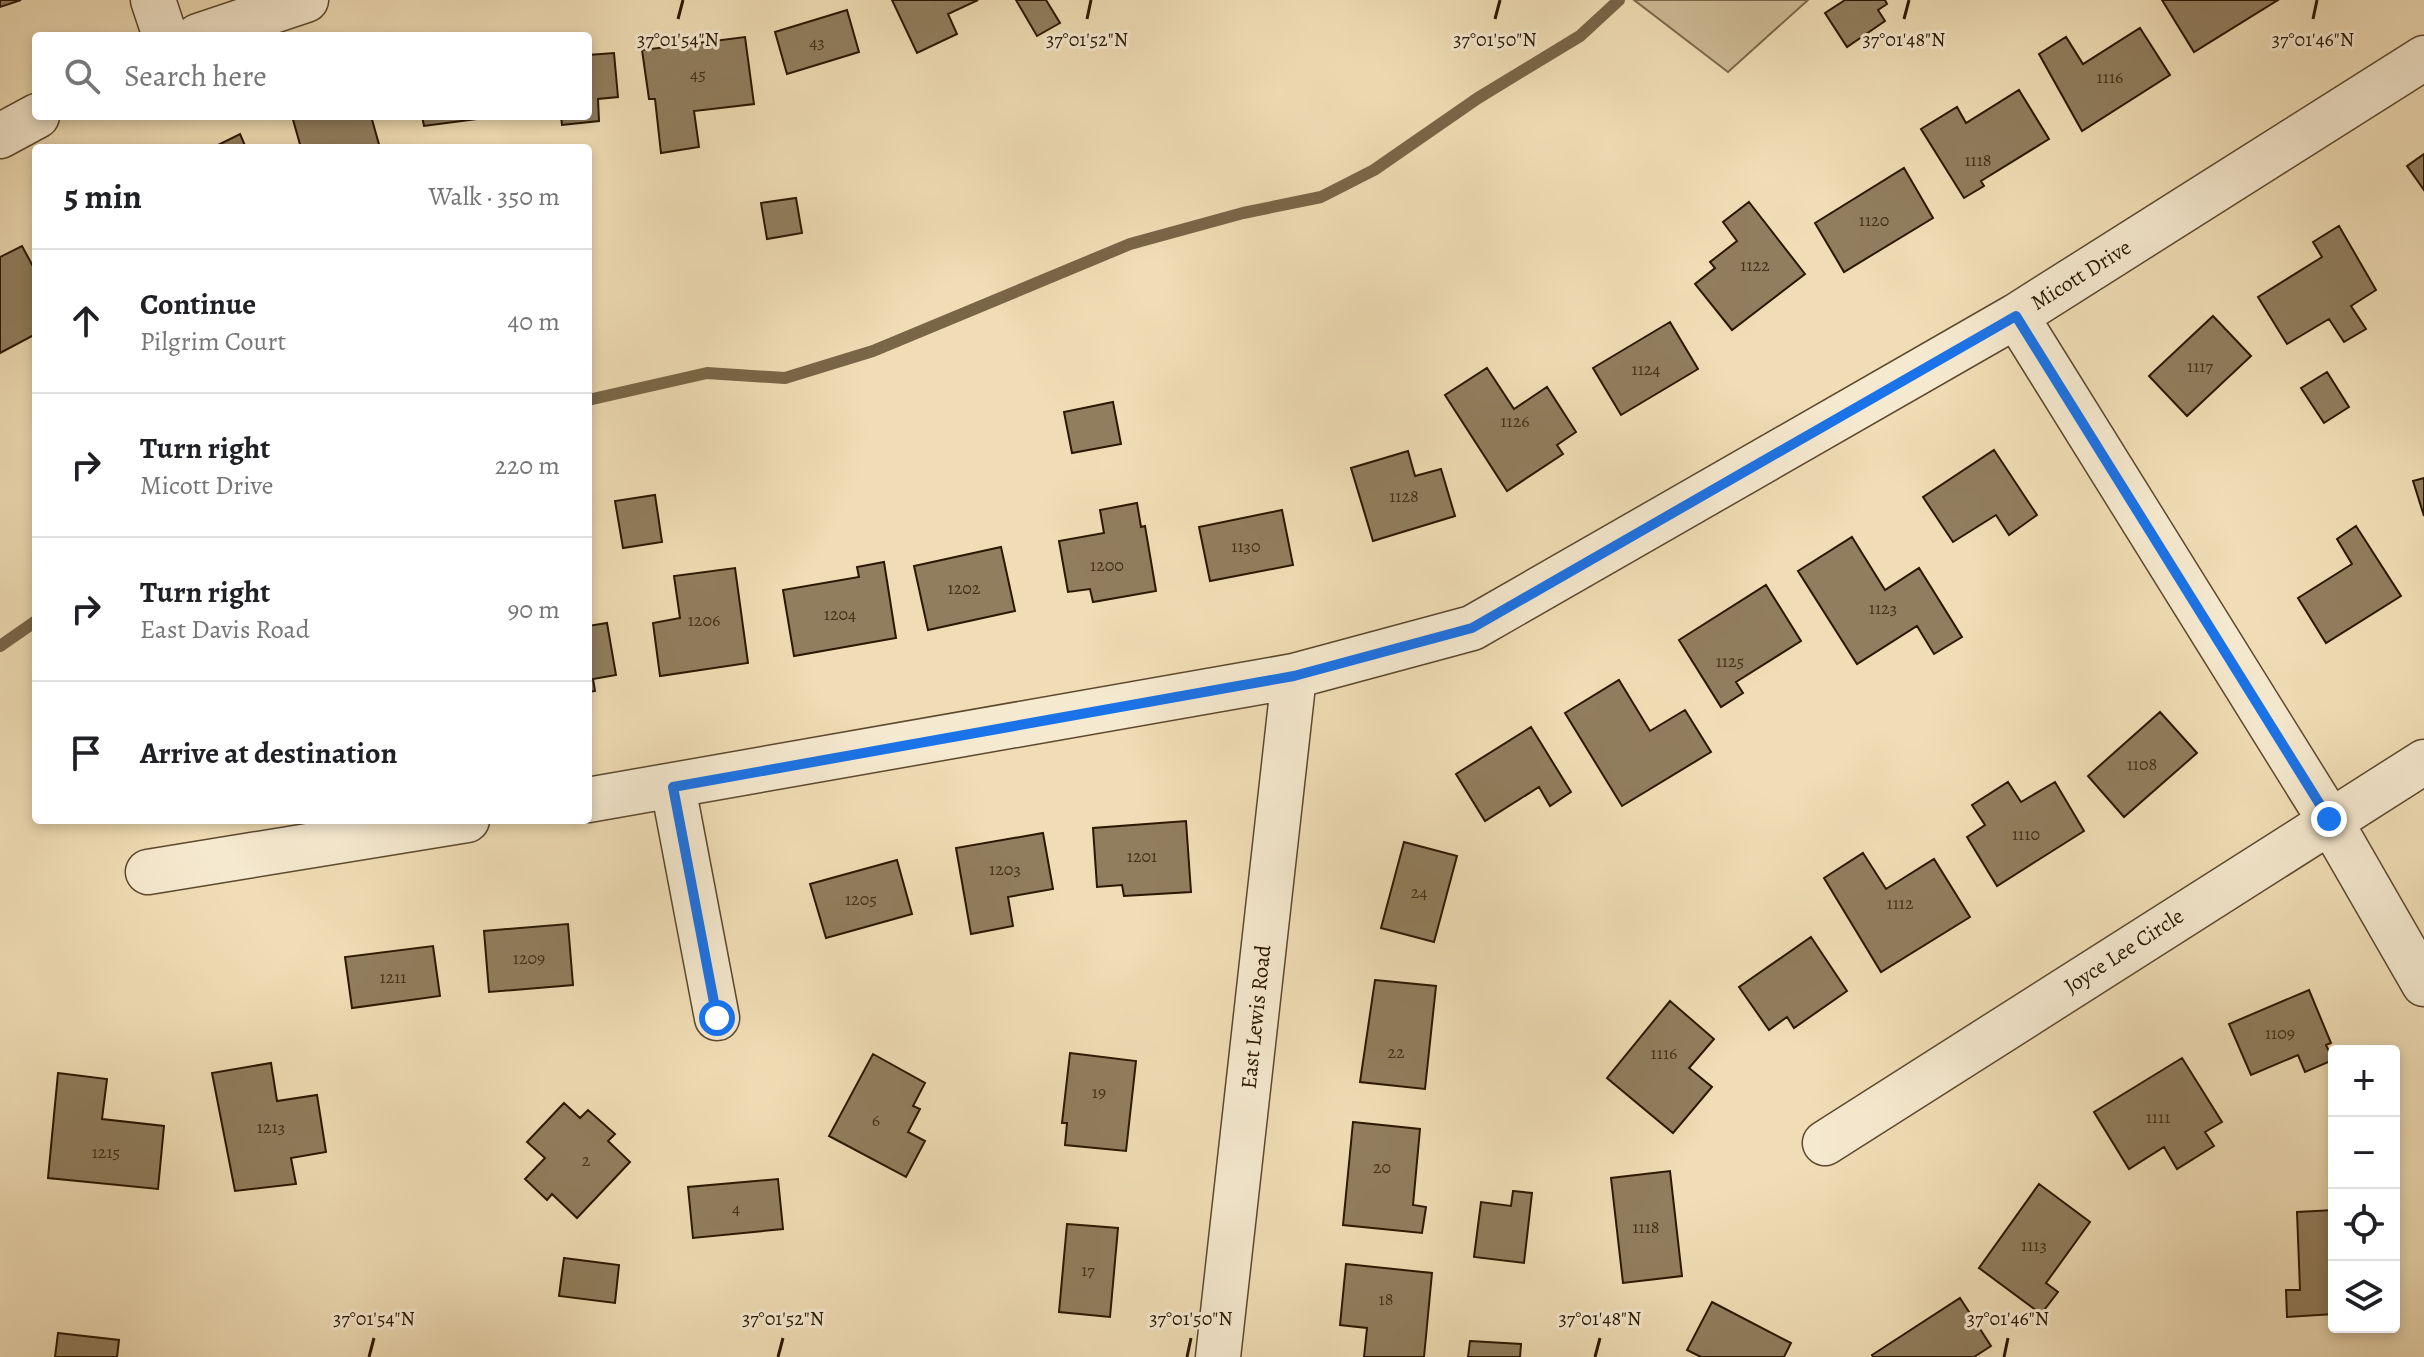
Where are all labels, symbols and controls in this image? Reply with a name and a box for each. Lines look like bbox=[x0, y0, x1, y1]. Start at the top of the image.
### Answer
text: 37°01'54"N bbox=[637, 26, 719, 53]
text: 37°01'52"N bbox=[1046, 26, 1128, 53]
text: 37°01'50"N bbox=[1453, 26, 1537, 53]
text: 37°01'48"N bbox=[1863, 26, 1945, 53]
text: 37°01'46"N bbox=[2272, 26, 2354, 53]
house number: 43 bbox=[809, 30, 825, 54]
search box bbox=[32, 32, 592, 120]
icon: search bbox=[60, 54, 104, 98]
text: Search here bbox=[124, 56, 267, 96]
house number: 45 bbox=[690, 62, 706, 86]
house number: 1116 bbox=[2097, 65, 2123, 89]
house number: 1118 bbox=[1964, 148, 1992, 172]
text: 5 min bbox=[64, 173, 142, 220]
text: Walk · 350 m bbox=[428, 179, 560, 214]
house number: 1120 bbox=[1859, 208, 1889, 232]
street label: Micott Drive bbox=[2025, 232, 2137, 318]
house number: 1122 bbox=[1740, 253, 1770, 277]
text: Continue bbox=[140, 284, 256, 324]
icon: ahead bbox=[64, 299, 108, 343]
text: 40 m bbox=[508, 304, 560, 339]
text: Pilgrim Court bbox=[140, 324, 286, 359]
house number: 1117 bbox=[2187, 354, 2213, 378]
house number: 1124 bbox=[1631, 357, 1661, 381]
house number: 1126 bbox=[1500, 409, 1530, 433]
text: Turn right bbox=[140, 428, 270, 468]
icon: right bbox=[64, 443, 108, 487]
text: 220 m bbox=[495, 448, 560, 483]
text: Micott Drive bbox=[140, 468, 273, 503]
house number: 1128 bbox=[1389, 484, 1419, 508]
house number: 1130 bbox=[1231, 534, 1261, 558]
house number: 1200 bbox=[1090, 553, 1124, 577]
text: Turn right bbox=[140, 572, 270, 612]
house number: 1202 bbox=[948, 576, 981, 600]
icon: right bbox=[64, 587, 108, 631]
text: 90 m bbox=[508, 592, 560, 627]
house number: 1123 bbox=[1869, 596, 1897, 620]
house number: 1204 bbox=[824, 602, 856, 626]
house number: 1206 bbox=[688, 608, 720, 632]
text: East Davis Road bbox=[140, 612, 310, 647]
house number: 1125 bbox=[1716, 649, 1744, 673]
icon: arrive bbox=[64, 731, 108, 775]
text: Arrive at destination bbox=[140, 733, 397, 773]
house number: 1108 bbox=[2127, 752, 2157, 776]
route end bbox=[2311, 801, 2347, 837]
house number: 1110 bbox=[2012, 822, 2040, 846]
house number: 1201 bbox=[1127, 844, 1157, 868]
house number: 1203 bbox=[989, 857, 1021, 881]
house number: 24 bbox=[1411, 880, 1427, 904]
house number: 1205 bbox=[845, 887, 877, 911]
house number: 1112 bbox=[1886, 891, 1914, 915]
street label: Joyce Lee Circle bbox=[2058, 901, 2190, 1001]
street label: East Lewis Road bbox=[1234, 943, 1279, 1091]
house number: 1209 bbox=[513, 946, 545, 970]
house number: 1211 bbox=[379, 965, 407, 989]
route start bbox=[699, 1000, 735, 1036]
house number: 1109 bbox=[2265, 1021, 2295, 1045]
house number: 22 bbox=[1387, 1040, 1405, 1064]
house number: 1116 bbox=[1651, 1041, 1677, 1065]
map controls bbox=[2328, 1045, 2400, 1333]
button: + bbox=[2328, 1045, 2400, 1117]
house number: 19 bbox=[1092, 1080, 1106, 1104]
house number: 1111 bbox=[2146, 1105, 2170, 1129]
house number: 6 bbox=[872, 1108, 880, 1132]
house number: 1213 bbox=[257, 1115, 285, 1139]
button: − bbox=[2328, 1117, 2400, 1189]
house number: 1215 bbox=[92, 1140, 120, 1164]
house number: 2 bbox=[582, 1148, 591, 1172]
house number: 20 bbox=[1373, 1155, 1391, 1179]
button: locate bbox=[2328, 1189, 2400, 1261]
house number: 4 bbox=[732, 1196, 740, 1220]
house number: 1118 bbox=[1632, 1215, 1660, 1239]
house number: 1113 bbox=[2021, 1233, 2047, 1257]
house number: 17 bbox=[1081, 1258, 1095, 1282]
button: layers bbox=[2328, 1261, 2400, 1333]
house number: 18 bbox=[1379, 1287, 1393, 1311]
text: 37°01'54"N bbox=[333, 1305, 415, 1332]
text: 37°01'52"N bbox=[742, 1305, 824, 1332]
text: 37°01'50"N bbox=[1149, 1305, 1233, 1332]
text: 37°01'48"N bbox=[1559, 1305, 1641, 1332]
text: 37°01'46"N bbox=[1967, 1305, 2049, 1332]

